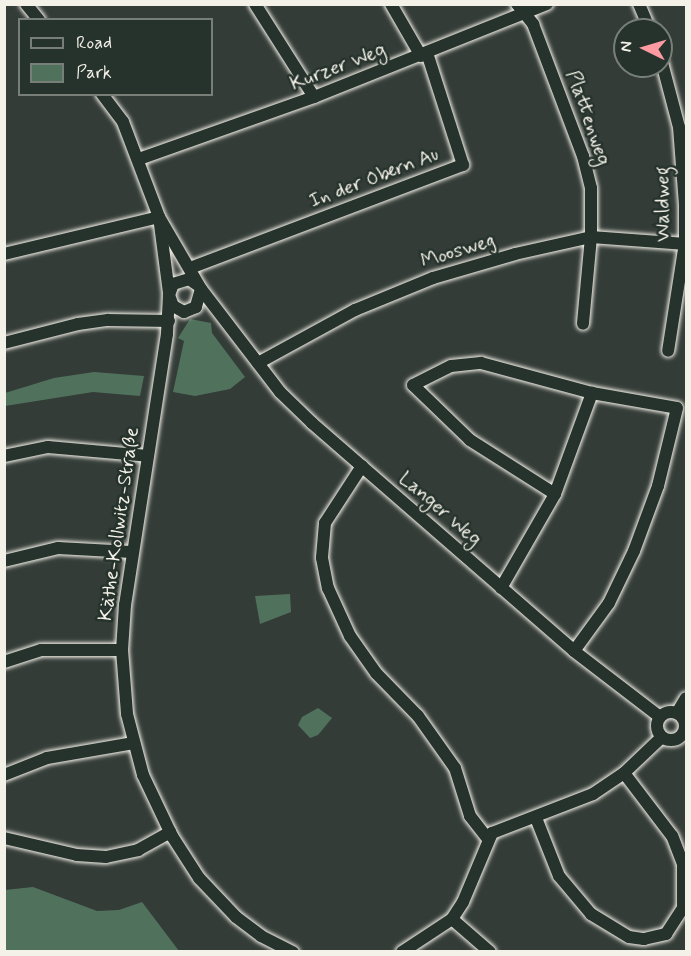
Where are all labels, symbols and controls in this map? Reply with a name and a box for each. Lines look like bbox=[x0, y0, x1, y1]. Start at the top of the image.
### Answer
legend bbox=[18, 18, 213, 96]
north arrow bbox=[613, 18, 673, 78]
text: Road bbox=[76, 31, 112, 55]
street label: Kurzer Weg bbox=[286, 38, 390, 96]
text: N bbox=[616, 40, 637, 53]
text: Park bbox=[76, 61, 112, 85]
street label: Plattenweg bbox=[561, 67, 615, 169]
street label: In der Obern Au bbox=[306, 142, 442, 214]
street label: Waldweg bbox=[651, 166, 675, 242]
street label: Moosweg bbox=[418, 228, 498, 274]
street label: Käthe-Kollwitz-Straße bbox=[94, 425, 144, 623]
street label: Langer Weg bbox=[393, 466, 487, 552]

